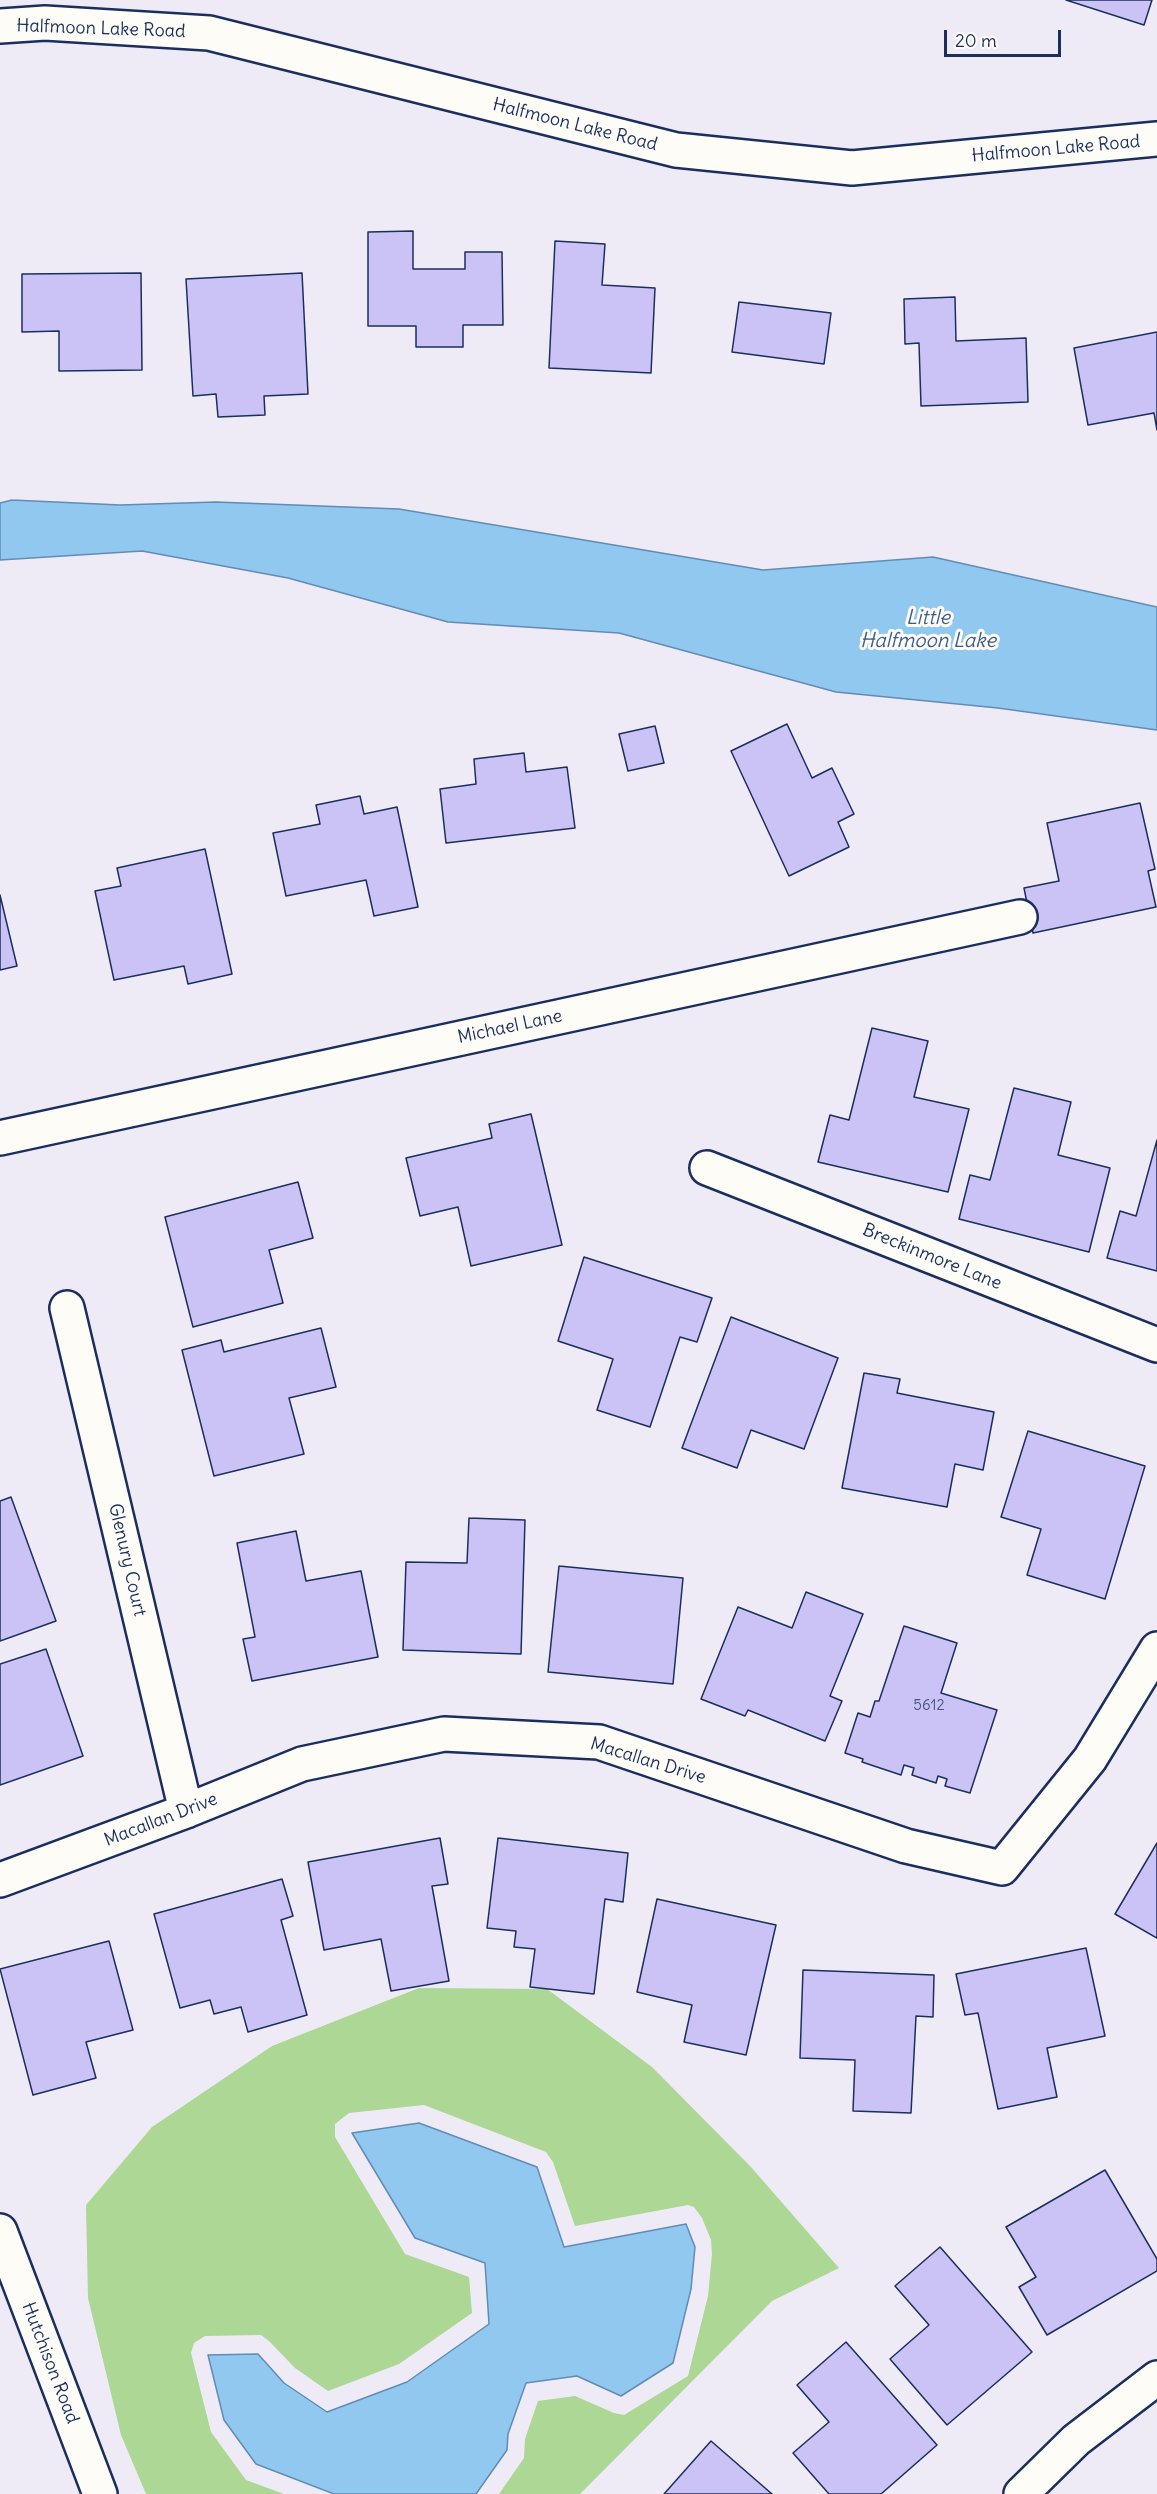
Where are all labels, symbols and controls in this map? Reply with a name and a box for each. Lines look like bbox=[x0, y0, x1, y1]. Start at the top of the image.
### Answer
street label: Halfmoon Lake Road bbox=[16, 15, 186, 43]
scale bar bbox=[947, 18, 1064, 56]
text: 20 m bbox=[955, 29, 997, 52]
street label: Halfmoon Lake Road bbox=[490, 94, 660, 156]
street label: Halfmoon Lake Road bbox=[971, 131, 1141, 167]
water label: Little Halfmoon Lake bbox=[860, 606, 996, 653]
street label: Michael Lane bbox=[456, 1005, 564, 1049]
street label: Breckinmore Lane bbox=[859, 1219, 1005, 1295]
street label: Glenury Court bbox=[104, 1501, 150, 1619]
house number: 5612 bbox=[913, 1697, 945, 1715]
street label: Macallan Drive bbox=[588, 1733, 708, 1789]
street label: Macallan Drive bbox=[101, 1788, 221, 1852]
street label: Hutchison Road bbox=[17, 2299, 83, 2427]

